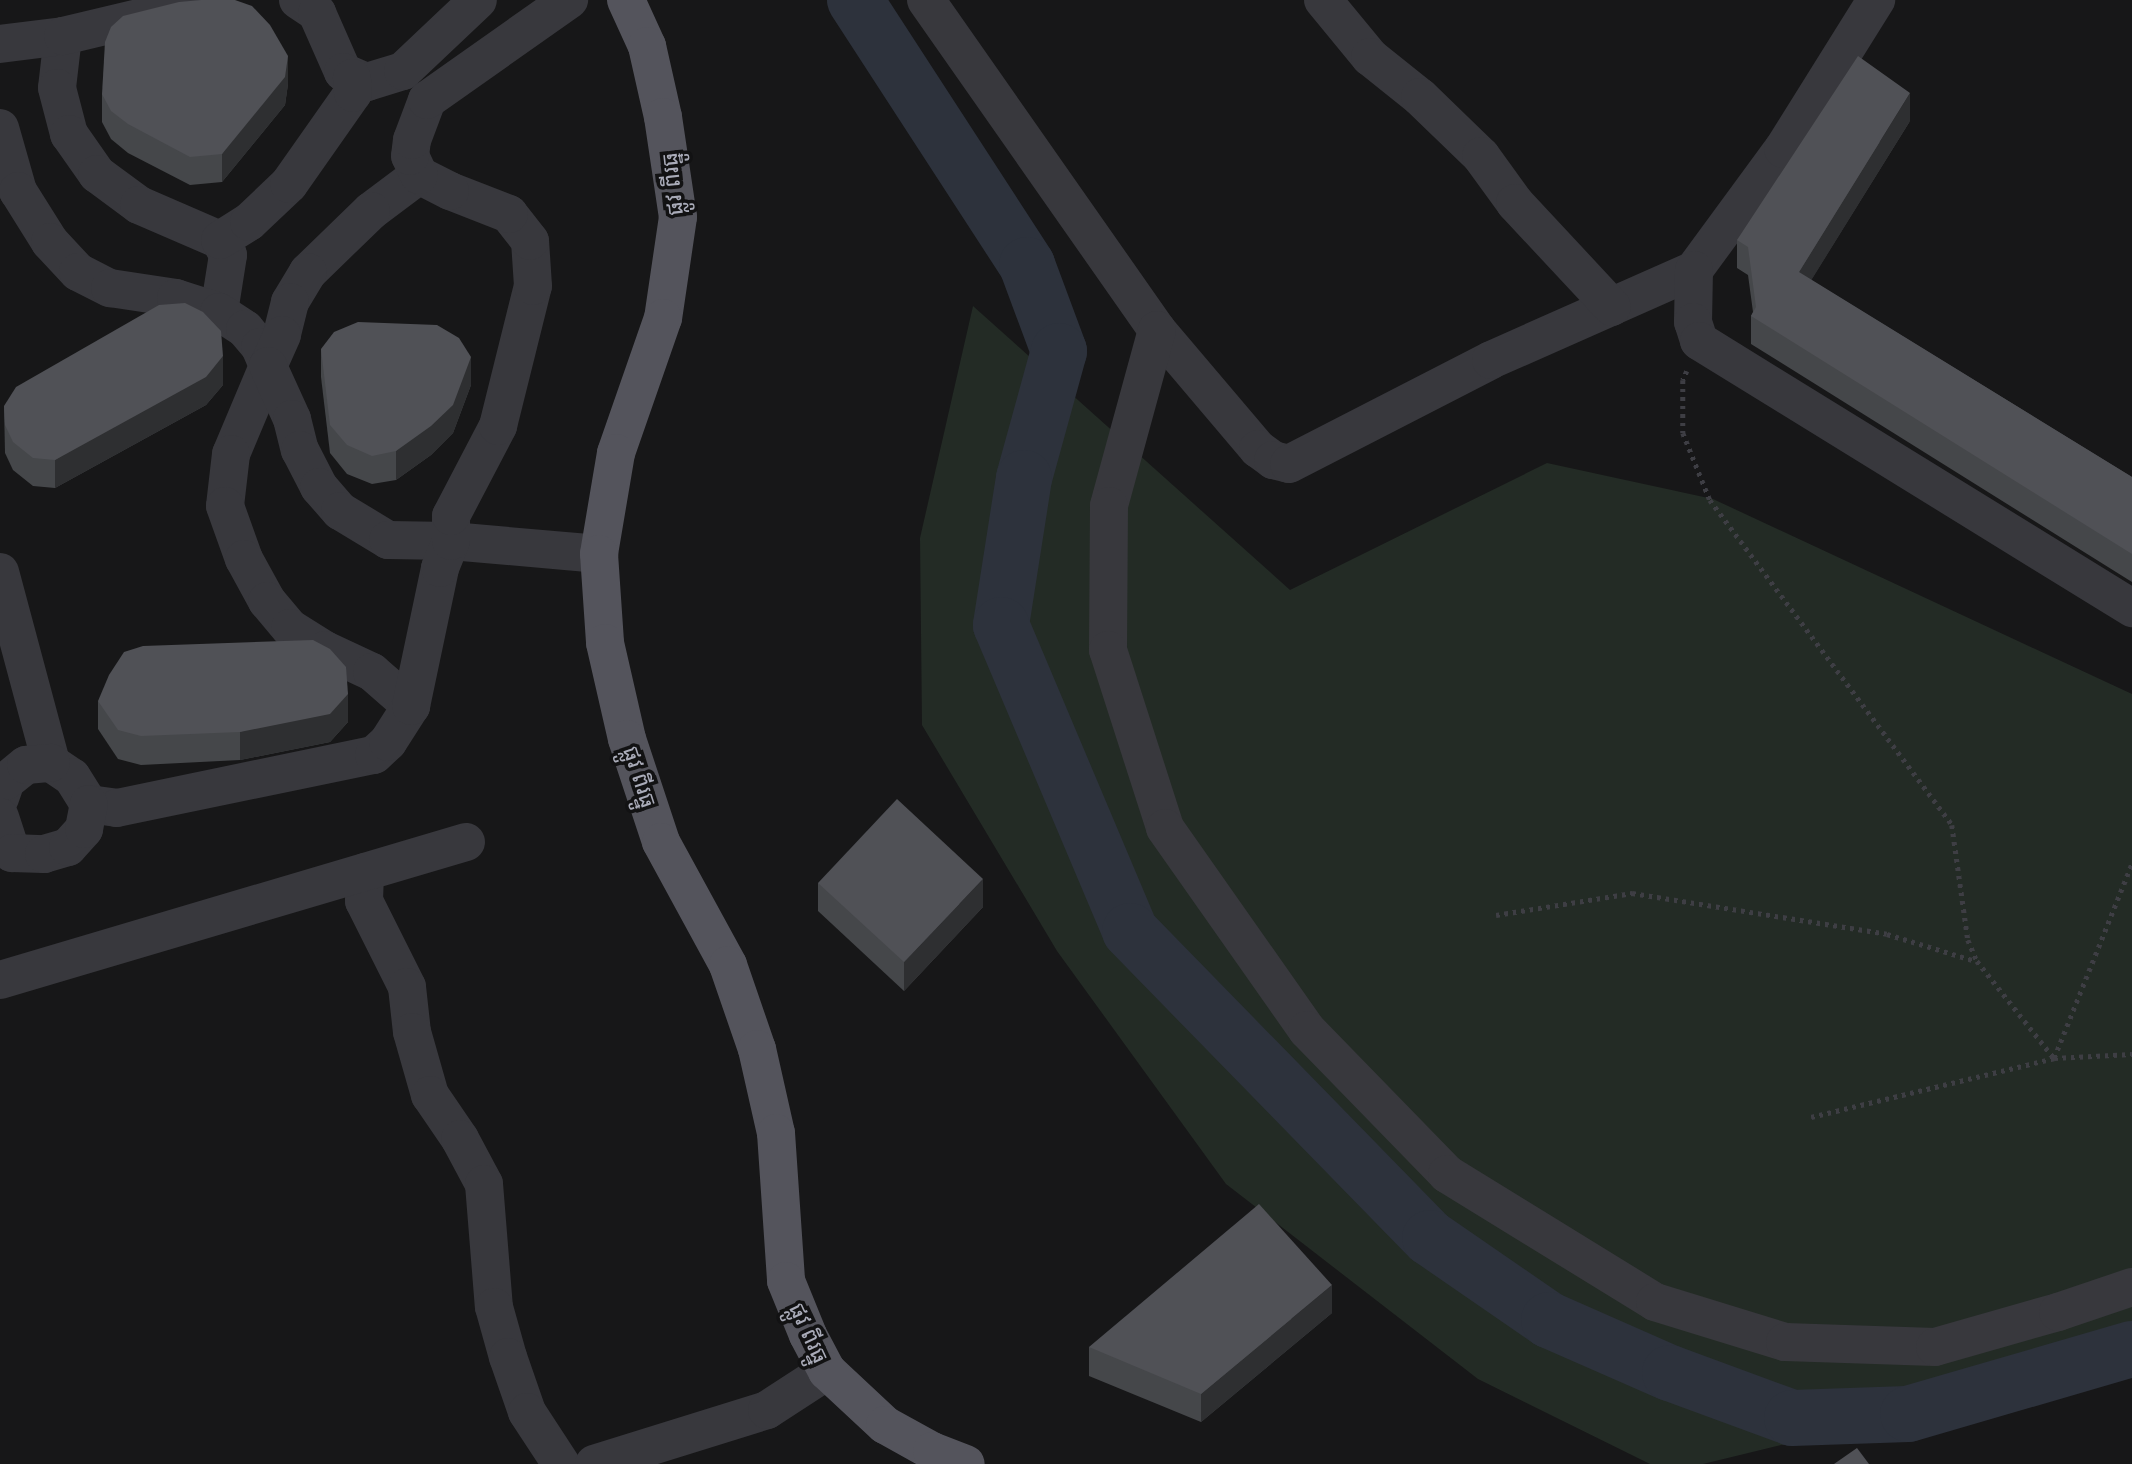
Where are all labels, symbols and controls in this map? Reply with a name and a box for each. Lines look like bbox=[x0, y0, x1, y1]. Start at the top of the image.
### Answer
street label: ផ្លូវ ពីរធ្នូ bbox=[655, 151, 689, 217]
street label: ផ្លូវ ពីរធ្នូ bbox=[617, 742, 663, 812]
street label: ផ្លូវ ពីរធ្នូ bbox=[783, 1298, 835, 1368]

